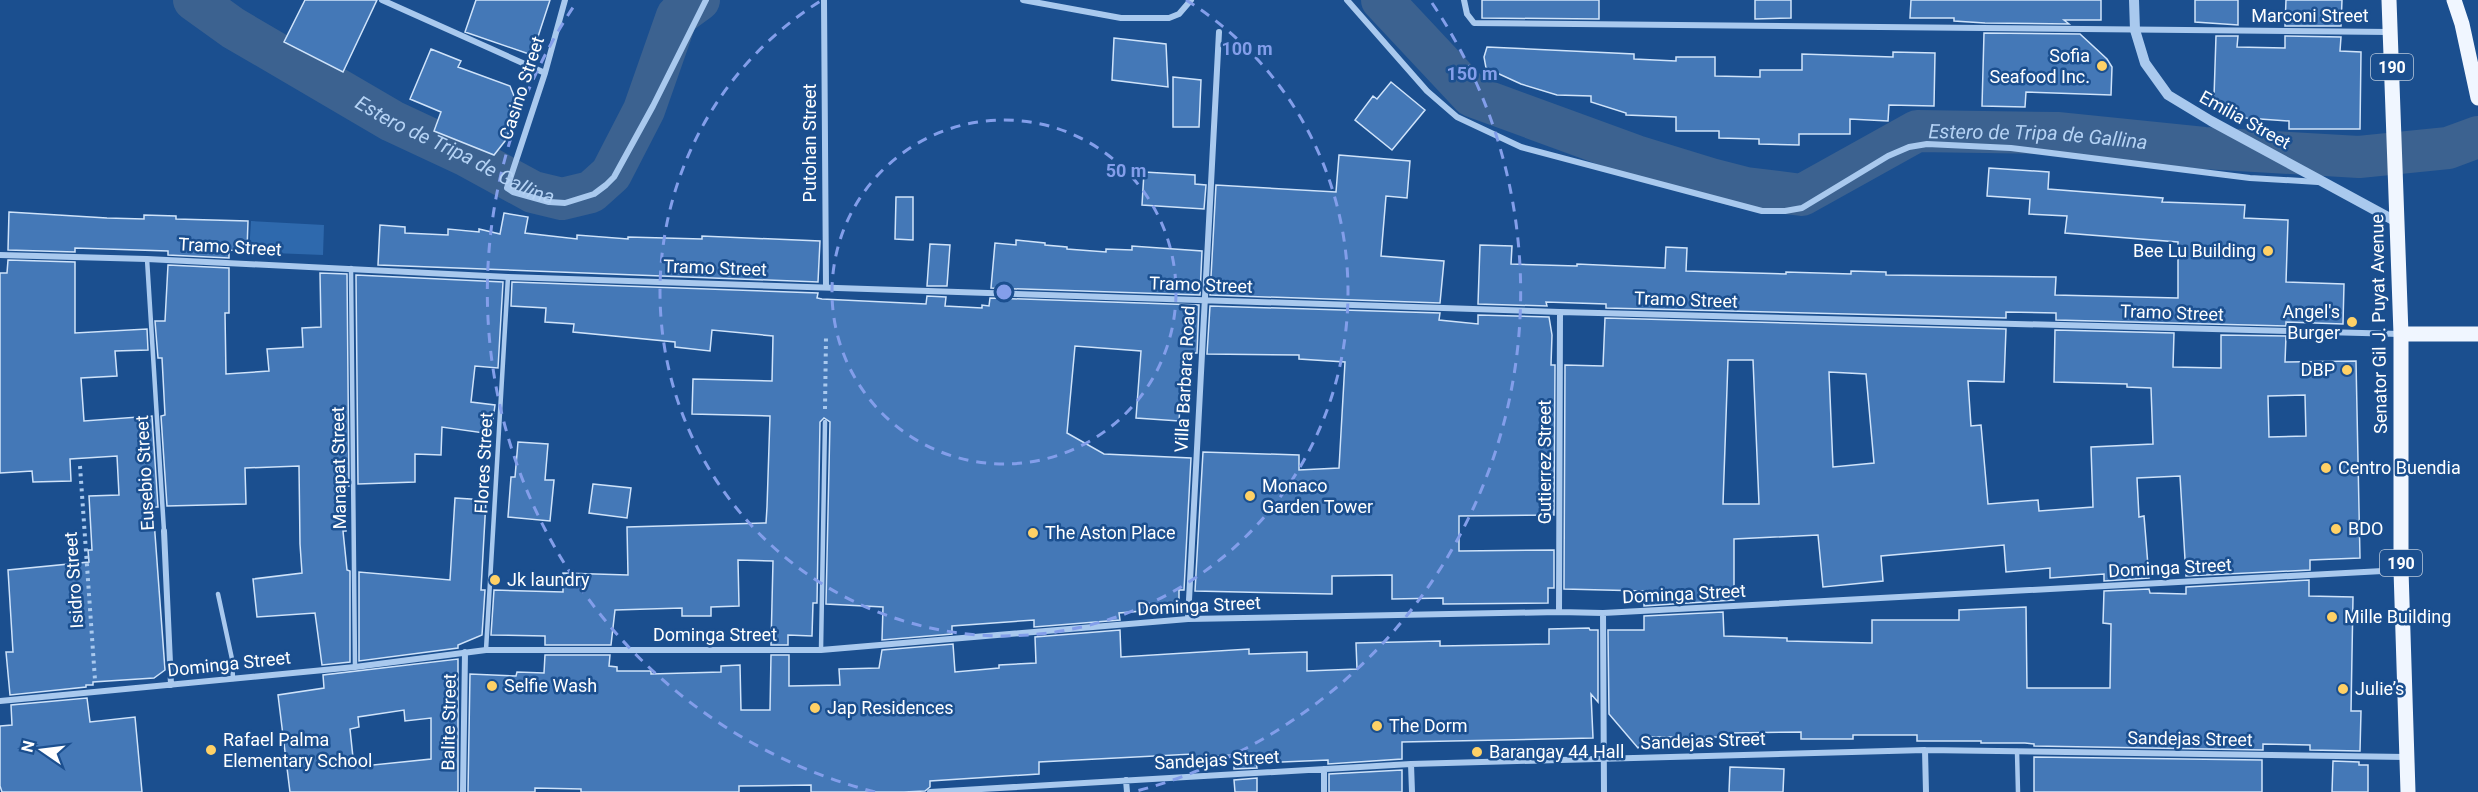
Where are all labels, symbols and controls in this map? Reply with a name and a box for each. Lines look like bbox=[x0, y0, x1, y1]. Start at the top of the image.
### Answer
street label: Marconi Street bbox=[2251, 5, 2369, 26]
street label: Casino Street bbox=[495, 33, 548, 142]
text: 100 m bbox=[1221, 38, 1273, 59]
place label: Sofia Seafood Inc. bbox=[1990, 45, 2090, 87]
road number: 190 bbox=[2371, 54, 2413, 80]
marker: Sofia Seafood Inc. bbox=[2095, 59, 2109, 73]
text: 150 m bbox=[1446, 63, 1498, 84]
street label: Putohan Street bbox=[799, 83, 820, 202]
street label: Emilia Street bbox=[2196, 86, 2295, 153]
water label: Estero de Tripa de Gallina bbox=[351, 90, 557, 209]
water label: Estero de Tripa de Gallina bbox=[1928, 119, 2149, 154]
text: 50 m bbox=[1106, 160, 1146, 181]
street label: Senator Gil J. Puyat Avenue bbox=[2366, 214, 2391, 434]
street label: Tramo Street bbox=[178, 233, 282, 260]
place label: Bee Lu Building bbox=[2133, 240, 2256, 261]
marker: Bee Lu Building bbox=[2261, 244, 2275, 258]
street label: Tramo Street bbox=[663, 255, 767, 280]
street label: Tramo Street bbox=[1149, 272, 1253, 297]
centre of rings bbox=[994, 282, 1014, 302]
street label: Tramo Street bbox=[1634, 287, 1738, 312]
street label: Tramo Street bbox=[2120, 300, 2224, 325]
place label: Angel's Burger bbox=[2283, 301, 2340, 343]
street label: Villa Barbara Road bbox=[1170, 305, 1199, 453]
marker: Angel's Burger bbox=[2345, 315, 2359, 329]
place label: DBP bbox=[2301, 359, 2335, 380]
marker: DBP bbox=[2340, 363, 2354, 377]
street label: Gutierrez Street bbox=[1534, 400, 1555, 524]
street label: Manapat Street bbox=[327, 406, 350, 530]
street label: Flores Street bbox=[470, 412, 497, 514]
street label: Eusebio Street bbox=[131, 415, 158, 531]
place label: Centro Buendia bbox=[2338, 457, 2461, 478]
marker: Centro Buendia bbox=[2319, 461, 2333, 475]
place label: Monaco Garden Tower bbox=[1262, 475, 1373, 517]
marker: Monaco Garden Tower bbox=[1243, 489, 1257, 503]
place label: BDO bbox=[2348, 518, 2383, 539]
place label: The Aston Place bbox=[1045, 522, 1176, 543]
marker: BDO bbox=[2329, 522, 2343, 536]
marker: The Aston Place bbox=[1026, 526, 1040, 540]
street label: Isidro Street bbox=[60, 531, 87, 629]
road number: 190 bbox=[2380, 550, 2422, 576]
street label: Dominga Street bbox=[2107, 554, 2233, 581]
place label: Jk laundry bbox=[507, 569, 590, 590]
marker: Jk laundry bbox=[488, 573, 502, 587]
street label: Dominga Street bbox=[1621, 580, 1747, 607]
street label: Dominga Street bbox=[1136, 592, 1262, 619]
place label: Mille Building bbox=[2344, 606, 2451, 627]
marker: Mille Building bbox=[2325, 610, 2339, 624]
street label: Dominga Street bbox=[653, 624, 777, 645]
street label: Dominga Street bbox=[166, 647, 292, 680]
street label: Balite Street bbox=[437, 673, 460, 771]
place label: Selfie Wash bbox=[504, 675, 597, 696]
place label: Julie’s bbox=[2355, 678, 2404, 699]
marker: Selfie Wash bbox=[485, 679, 499, 693]
marker: Julie’s bbox=[2336, 682, 2350, 696]
place label: Jap Residences bbox=[827, 697, 954, 718]
marker: Jap Residences bbox=[808, 701, 822, 715]
place label: The Dorm bbox=[1389, 715, 1468, 736]
marker: The Dorm bbox=[1370, 719, 1384, 733]
north arrow bbox=[12, 720, 72, 780]
street label: Sandejas Street bbox=[2127, 727, 2253, 750]
street label: Sandejas Street bbox=[1640, 728, 1766, 753]
place label: Rafael Palma Elementary School bbox=[223, 729, 372, 771]
text: N bbox=[17, 739, 39, 754]
place label: Barangay 44 Hall bbox=[1489, 741, 1624, 762]
marker: Rafael Palma Elementary School bbox=[204, 743, 218, 757]
marker: Barangay 44 Hall bbox=[1470, 745, 1484, 759]
street label: Sandejas Street bbox=[1154, 746, 1280, 773]

